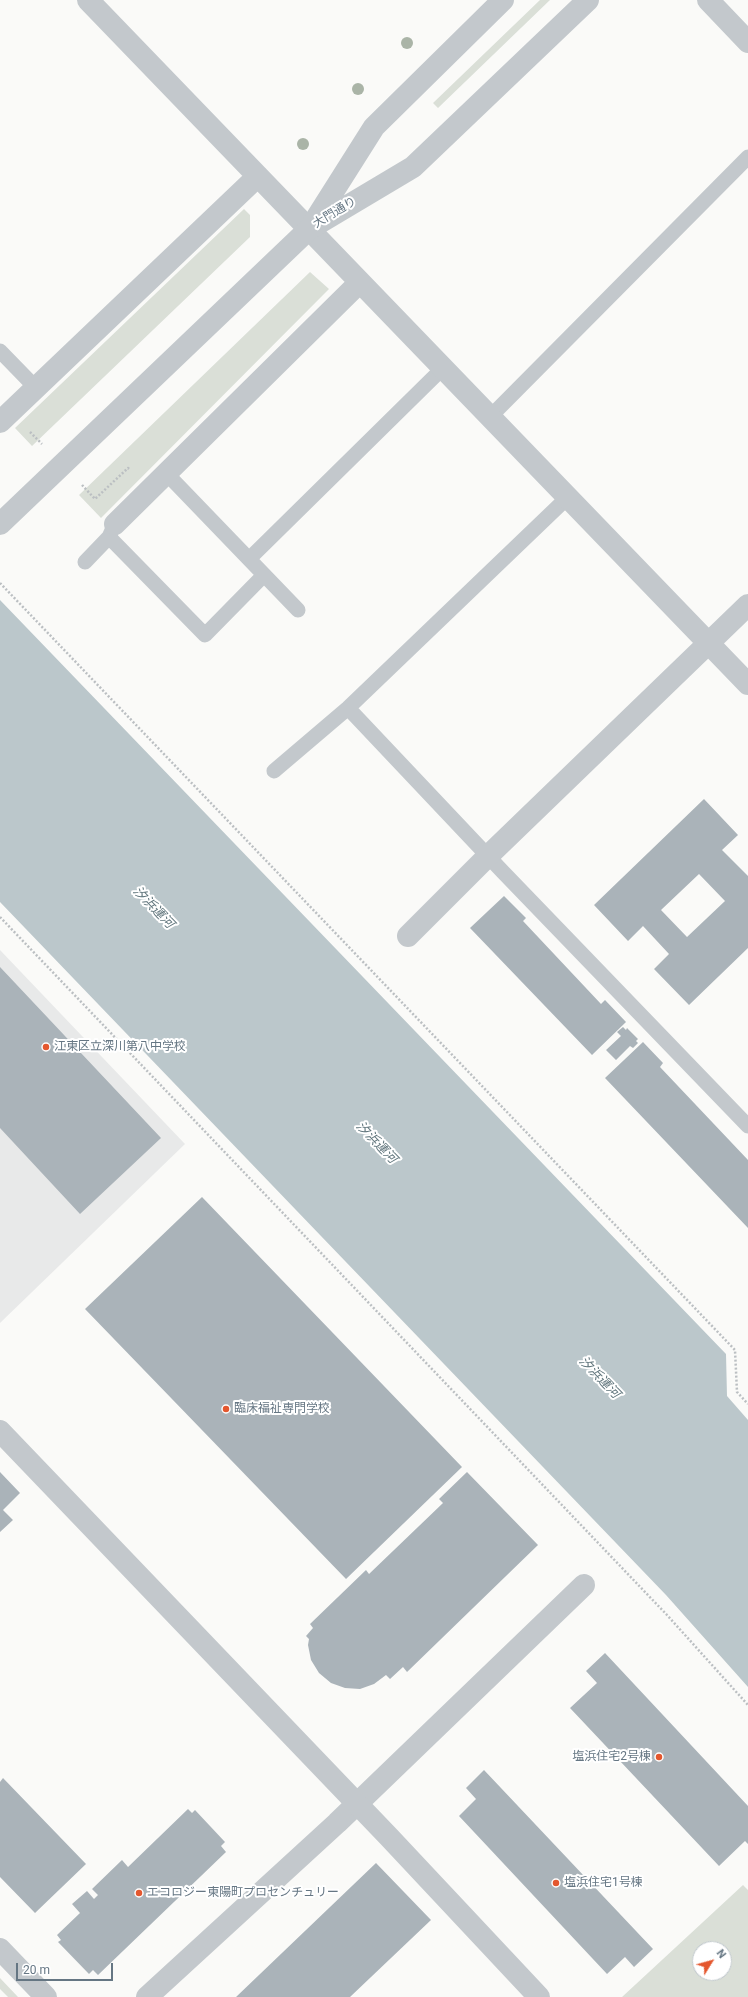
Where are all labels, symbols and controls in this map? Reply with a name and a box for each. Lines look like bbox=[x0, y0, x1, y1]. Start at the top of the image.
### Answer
street label: 大門通り bbox=[311, 194, 359, 232]
water label: 汐浜運河 bbox=[129, 884, 177, 932]
place label: 江東区立深川第八中学校 bbox=[54, 1040, 186, 1054]
marker: 江東区立深川第八中学校 bbox=[41, 1042, 51, 1052]
water label: 汐浜運河 bbox=[352, 1119, 400, 1167]
water label: 汐浜運河 bbox=[575, 1354, 623, 1402]
place label: 臨床福祉専門学校 bbox=[234, 1402, 330, 1416]
marker: 臨床福祉専門学校 bbox=[221, 1404, 231, 1414]
place label: 塩浜住宅2号棟 bbox=[572, 1750, 651, 1764]
marker: 塩浜住宅2号棟 bbox=[654, 1752, 664, 1762]
place label: 塩浜住宅1号棟 bbox=[564, 1876, 643, 1890]
marker: 塩浜住宅1号棟 bbox=[551, 1878, 561, 1888]
place label: エコロジー東陽町プロセンチュリー bbox=[147, 1886, 339, 1900]
marker: エコロジー東陽町プロセンチュリー bbox=[134, 1888, 144, 1898]
north arrow bbox=[692, 1941, 732, 1981]
text: N bbox=[714, 1947, 729, 1961]
scale bar bbox=[18, 1955, 115, 1981]
text: 20 m bbox=[23, 1963, 50, 1977]

